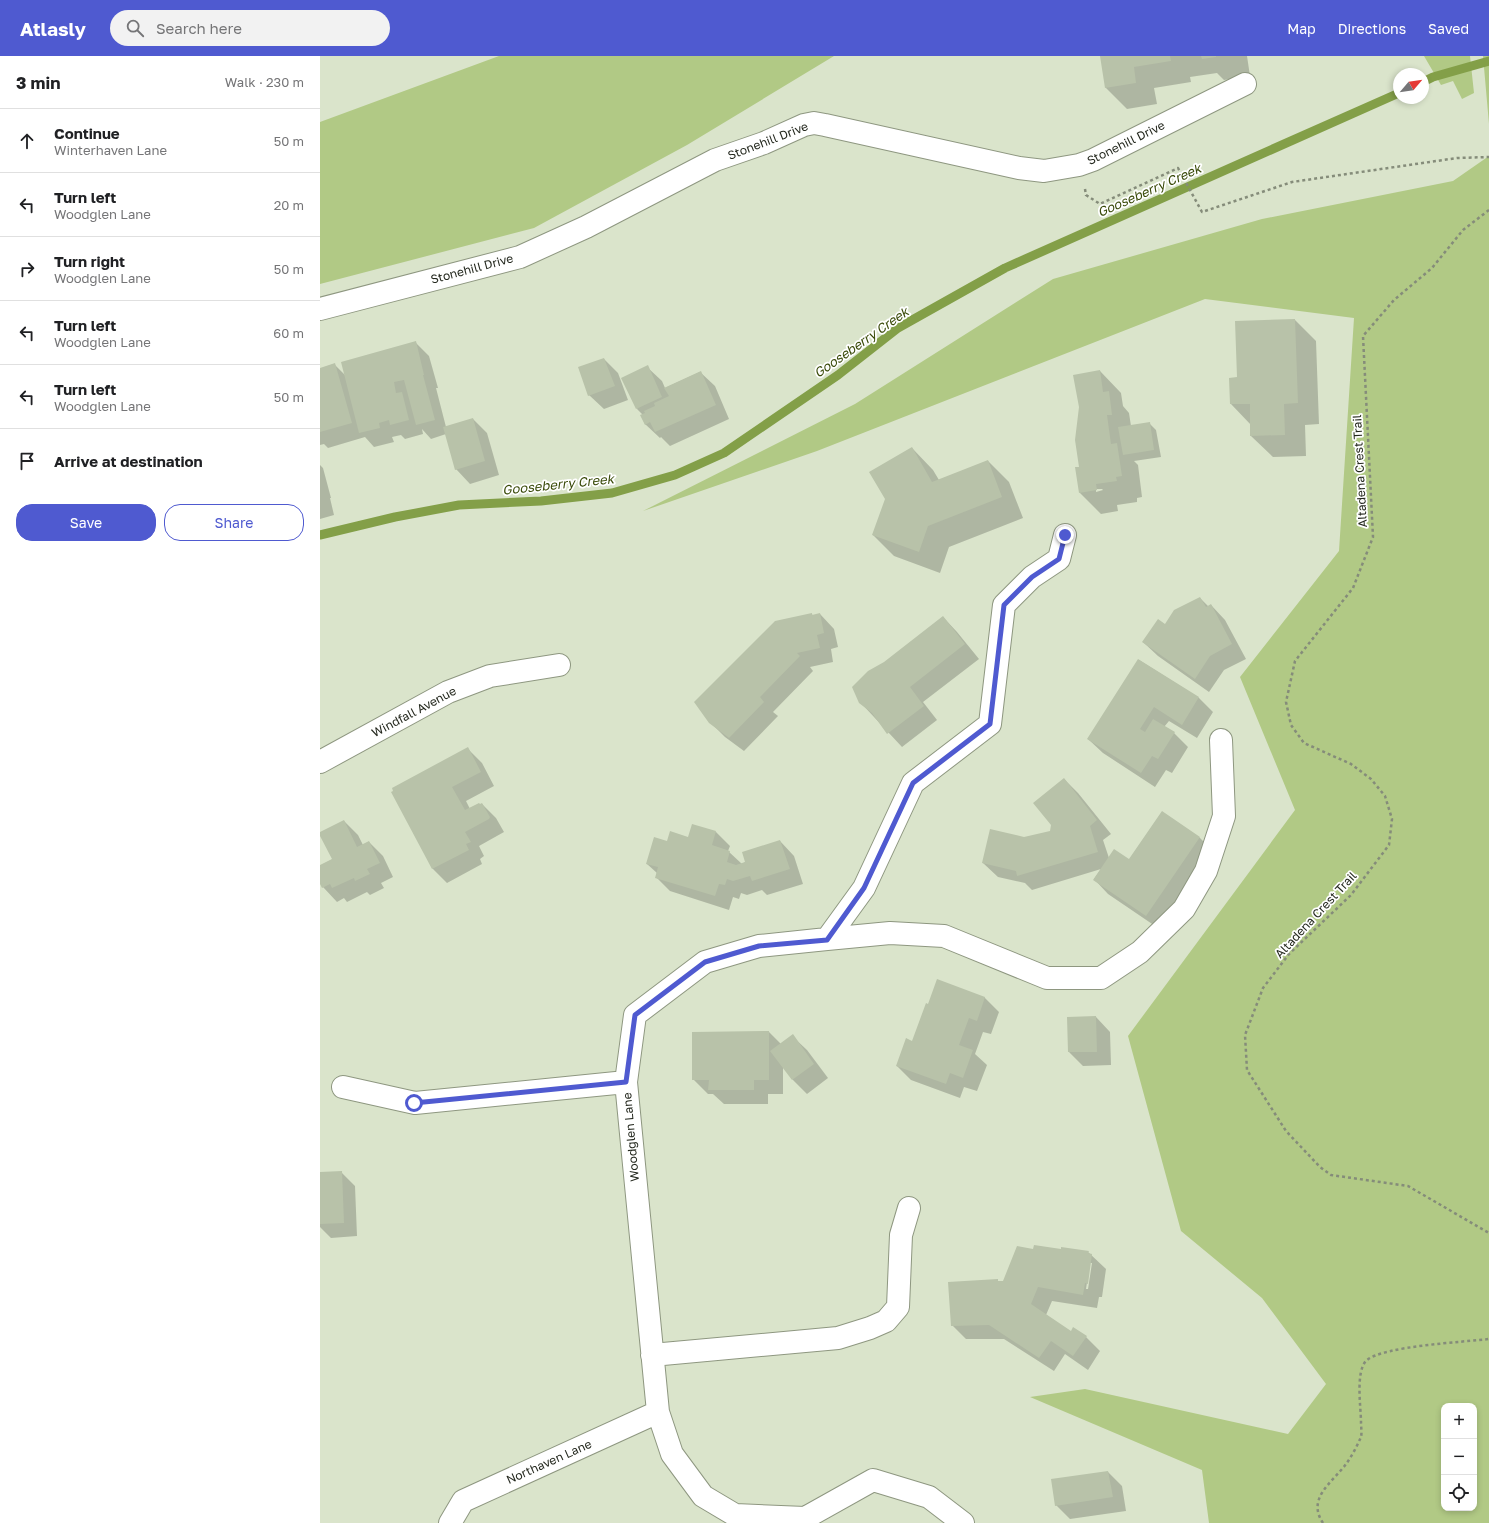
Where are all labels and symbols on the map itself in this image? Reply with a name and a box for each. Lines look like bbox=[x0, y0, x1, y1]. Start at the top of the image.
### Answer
north arrow bbox=[1393, 68, 1429, 104]
street label: Stonehill Drive bbox=[1084, 117, 1167, 168]
street label: Stonehill Drive bbox=[726, 118, 810, 163]
water label: Gooseberry Creek bbox=[1095, 159, 1205, 220]
street label: Stonehill Drive bbox=[429, 250, 515, 287]
water label: Gooseberry Creek bbox=[811, 302, 913, 381]
street label: Altadena Crest Trail bbox=[1349, 414, 1370, 528]
water label: Gooseberry Creek bbox=[501, 470, 616, 498]
route end bbox=[1056, 526, 1074, 544]
street label: Windfall Avenue bbox=[369, 683, 459, 740]
street label: Altadena Crest Trail bbox=[1272, 868, 1360, 961]
street label: Woodglen Lane bbox=[619, 1092, 642, 1182]
route start bbox=[405, 1094, 423, 1112]
street label: Northaven Lane bbox=[504, 1436, 594, 1487]

